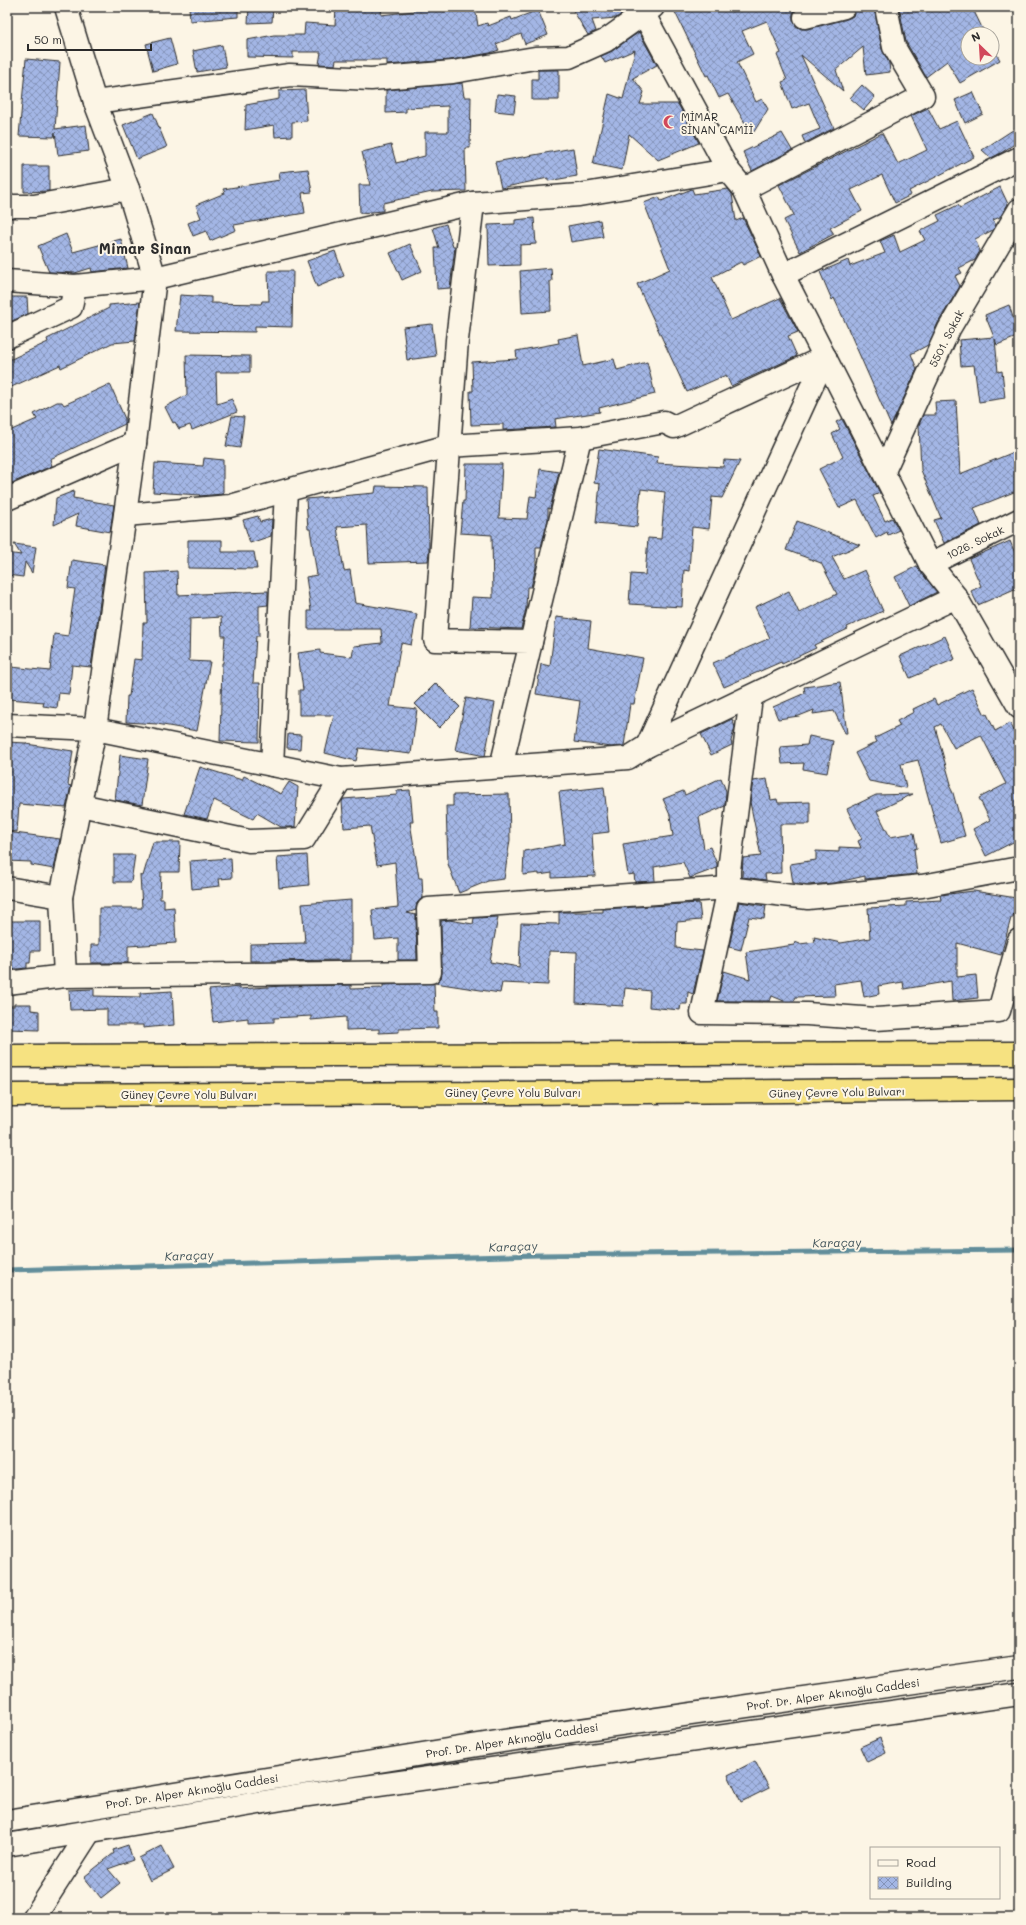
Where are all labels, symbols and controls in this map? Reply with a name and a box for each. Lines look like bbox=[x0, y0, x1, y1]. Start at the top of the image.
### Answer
scale bar bbox=[28, 26, 151, 52]
north arrow bbox=[960, 26, 1000, 66]
text: N bbox=[969, 28, 983, 45]
text: 50 m bbox=[34, 31, 62, 47]
place label: MİMAR SİNAN CAMİİ bbox=[681, 109, 753, 137]
mosque icon: MİMAR SİNAN CAMİİ bbox=[662, 114, 678, 130]
district label: Mimar Sinan bbox=[99, 238, 191, 258]
street label: 5501. Sokak bbox=[925, 307, 967, 369]
street label: 1026. Sokak bbox=[944, 521, 1007, 562]
street label: Güney Çevre Yolu Bulvarı bbox=[769, 1083, 905, 1101]
street label: Güney Çevre Yolu Bulvarı bbox=[445, 1085, 581, 1100]
street label: Güney Çevre Yolu Bulvarı bbox=[121, 1087, 257, 1102]
water label: Karaçay bbox=[812, 1234, 862, 1250]
water label: Karaçay bbox=[488, 1237, 539, 1255]
water label: Karaçay bbox=[164, 1246, 215, 1264]
street label: Prof. Dr. Alper Akınoğlu Caddesi bbox=[746, 1674, 920, 1714]
street label: Prof. Dr. Alper Akınoğlu Caddesi bbox=[425, 1719, 599, 1761]
street label: Prof. Dr. Alper Akınoğlu Caddesi bbox=[105, 1770, 279, 1812]
legend bbox=[870, 1847, 1000, 1899]
text: Road bbox=[906, 1854, 936, 1870]
text: Building bbox=[906, 1874, 952, 1890]

